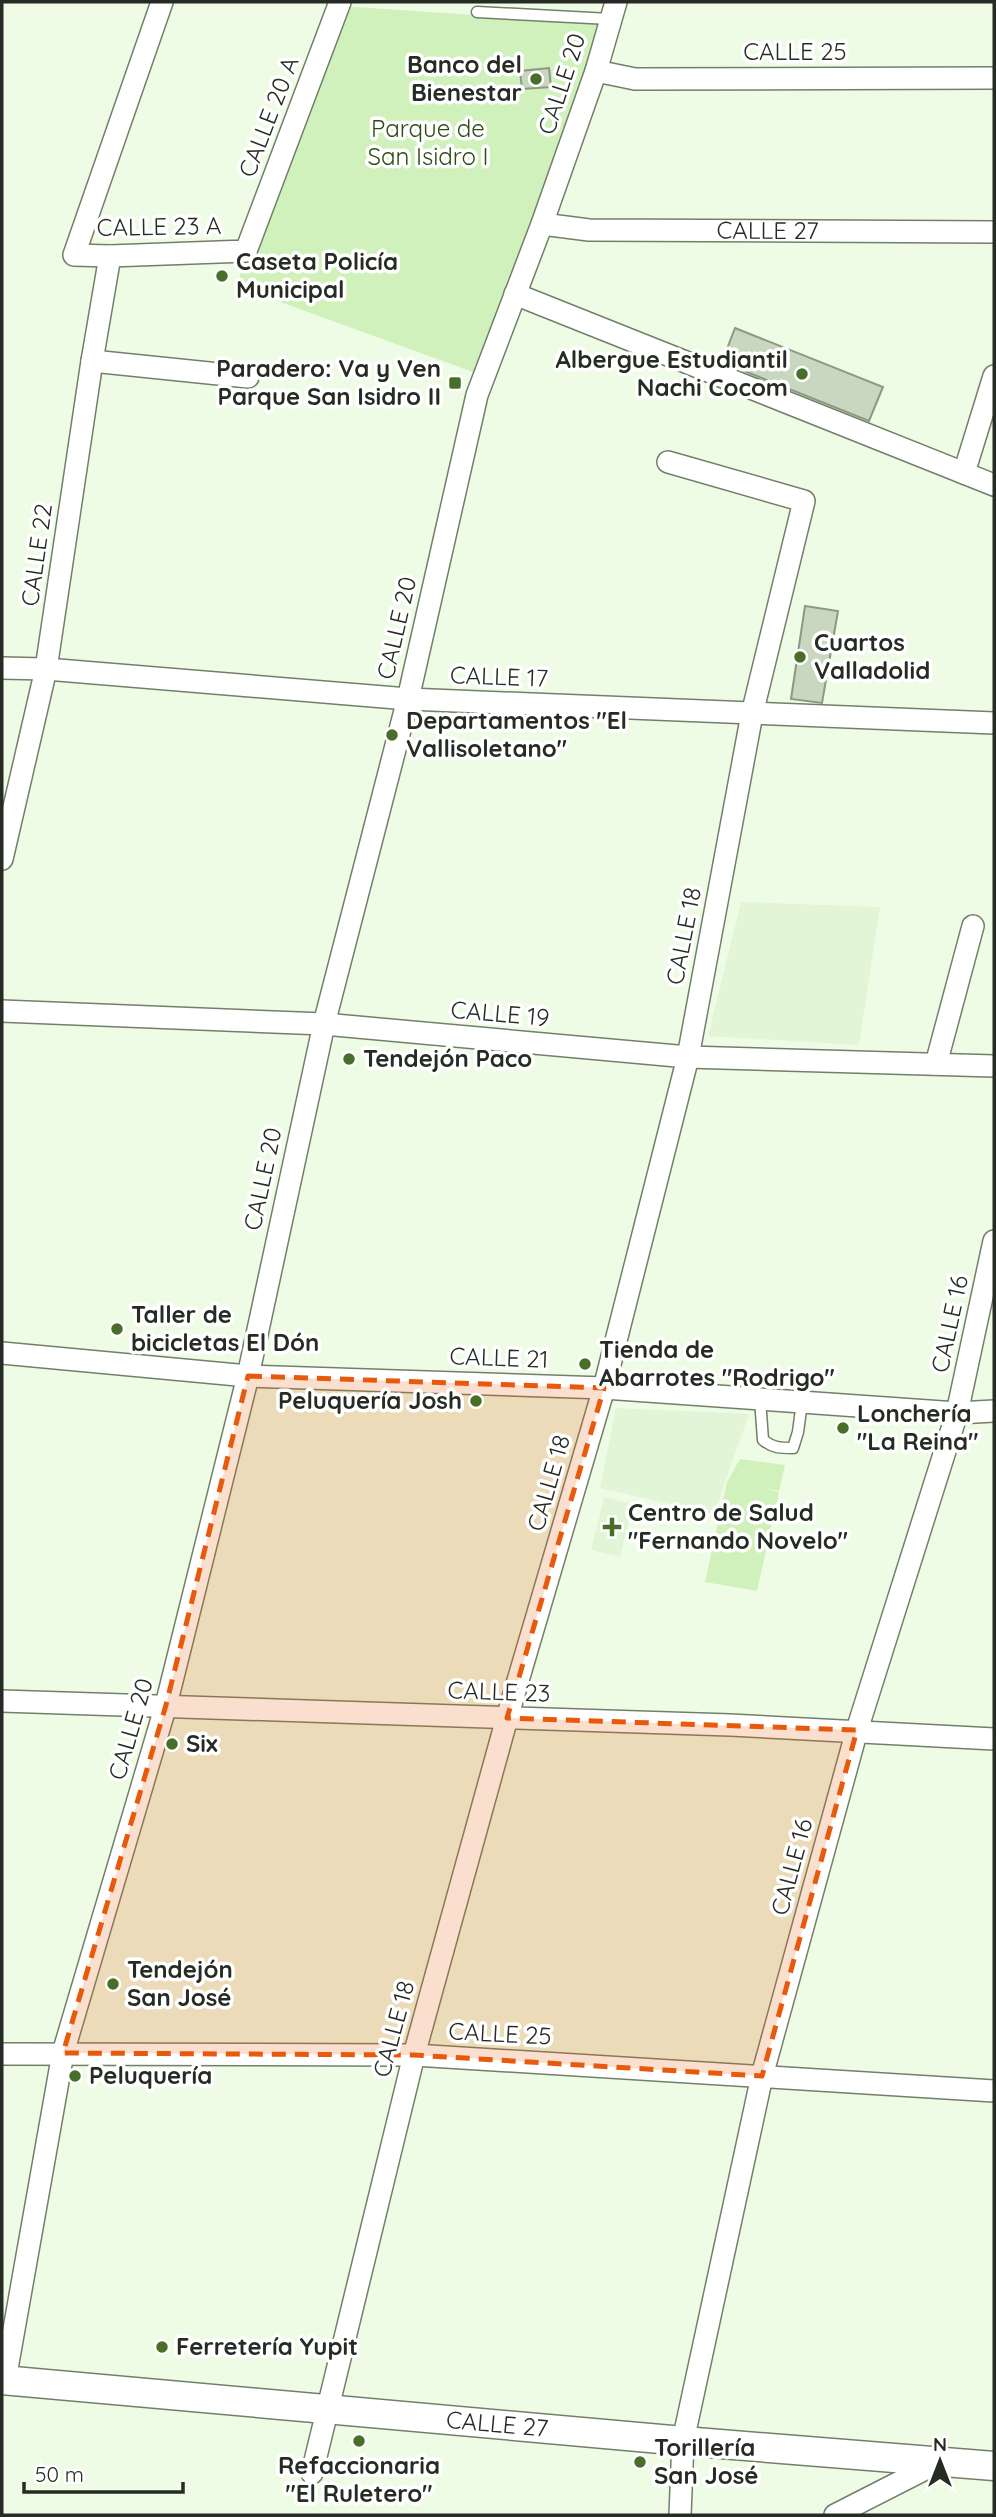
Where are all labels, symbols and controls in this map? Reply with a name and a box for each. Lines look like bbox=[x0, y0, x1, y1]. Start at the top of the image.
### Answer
street label: CALLE 20 bbox=[531, 29, 591, 138]
street label: CALLE 25 bbox=[743, 36, 847, 66]
place label: Banco del Bienestar bbox=[407, 49, 522, 107]
street label: CALLE 20 A bbox=[231, 52, 305, 181]
marker: Banco del Bienestar bbox=[528, 71, 544, 87]
park label: Parque de San Isidro I bbox=[367, 113, 489, 171]
street label: CALLE 23 A bbox=[96, 210, 222, 242]
street label: CALLE 27 bbox=[716, 215, 819, 245]
place label: Caseta Policía Municipal bbox=[236, 246, 398, 304]
marker: Caseta Policía Municipal bbox=[214, 268, 230, 284]
place label: Albergue Estudiantil Nachi Cocom bbox=[556, 344, 788, 402]
place label: Paradero: Va y Ven Parque San Isidro II bbox=[216, 353, 441, 411]
marker: Albergue Estudiantil Nachi Cocom bbox=[794, 366, 810, 382]
marker: Paradero: Va y Ven Parque San Isidro II bbox=[447, 375, 463, 391]
street label: CALLE 22 bbox=[14, 502, 58, 608]
street label: CALLE 20 bbox=[370, 573, 422, 682]
place label: Cuartos Valladolid bbox=[814, 627, 930, 685]
marker: Cuartos Valladolid bbox=[792, 649, 808, 665]
street label: CALLE 17 bbox=[449, 659, 549, 693]
place label: Departamentos "El Vallisoletano" bbox=[406, 705, 627, 763]
marker: Departamentos "El Vallisoletano" bbox=[384, 727, 400, 743]
street label: CALLE 18 bbox=[659, 884, 707, 987]
street label: CALLE 19 bbox=[449, 994, 551, 1032]
place label: Tendejón Paco bbox=[363, 1043, 532, 1073]
marker: Tendejón Paco bbox=[341, 1051, 357, 1067]
street label: CALLE 20 bbox=[236, 1125, 288, 1233]
street label: CALLE 16 bbox=[924, 1272, 974, 1375]
place label: Taller de bicicletas El Dón bbox=[131, 1299, 319, 1357]
marker: Taller de bicicletas El Dón bbox=[109, 1321, 125, 1337]
place label: Tienda de Abarrotes "Rodrigo" bbox=[599, 1334, 835, 1392]
street label: CALLE 21 bbox=[449, 1340, 549, 1374]
marker: Tienda de Abarrotes "Rodrigo" bbox=[577, 1356, 593, 1372]
place label: Peluquería Josh bbox=[278, 1385, 462, 1415]
marker: Peluquería Josh bbox=[468, 1393, 484, 1409]
place label: Lonchería "La Reina" bbox=[857, 1398, 979, 1456]
marker: Lonchería "La Reina" bbox=[835, 1420, 851, 1436]
street label: CALLE 18 bbox=[520, 1431, 576, 1534]
place label: Centro de Salud "Fernando Novelo" bbox=[628, 1497, 848, 1555]
marker: Centro de Salud "Fernando Novelo" bbox=[602, 1517, 622, 1537]
street label: CALLE 20 bbox=[101, 1674, 159, 1783]
street label: CALLE 23 bbox=[447, 1674, 551, 1708]
place label: Six bbox=[186, 1728, 218, 1758]
marker: Six bbox=[164, 1736, 180, 1752]
street label: CALLE 16 bbox=[764, 1815, 818, 1918]
place label: Tendejón San José bbox=[127, 1954, 233, 2012]
marker: Tendejón San José bbox=[105, 1976, 121, 1992]
street label: CALLE 18 bbox=[366, 1977, 420, 2080]
street label: CALLE 25 bbox=[448, 2015, 552, 2051]
place label: Peluquería bbox=[89, 2060, 212, 2090]
marker: Peluquería bbox=[67, 2068, 83, 2084]
place label: Ferretería Yupit bbox=[176, 2331, 358, 2361]
marker: Ferretería Yupit bbox=[154, 2339, 170, 2355]
street label: CALLE 27 bbox=[445, 2404, 549, 2443]
north arrow bbox=[905, 2426, 975, 2496]
place label: Torillería San José bbox=[654, 2432, 758, 2490]
text: N bbox=[933, 2432, 947, 2456]
marker: Refaccionaria "El Ruletero" bbox=[351, 2433, 367, 2449]
scale bar bbox=[24, 2450, 184, 2494]
place label: Refaccionaria "El Ruletero" bbox=[278, 2450, 440, 2508]
marker: Torillería San José bbox=[632, 2454, 648, 2470]
text: 50 m bbox=[35, 2461, 84, 2487]

